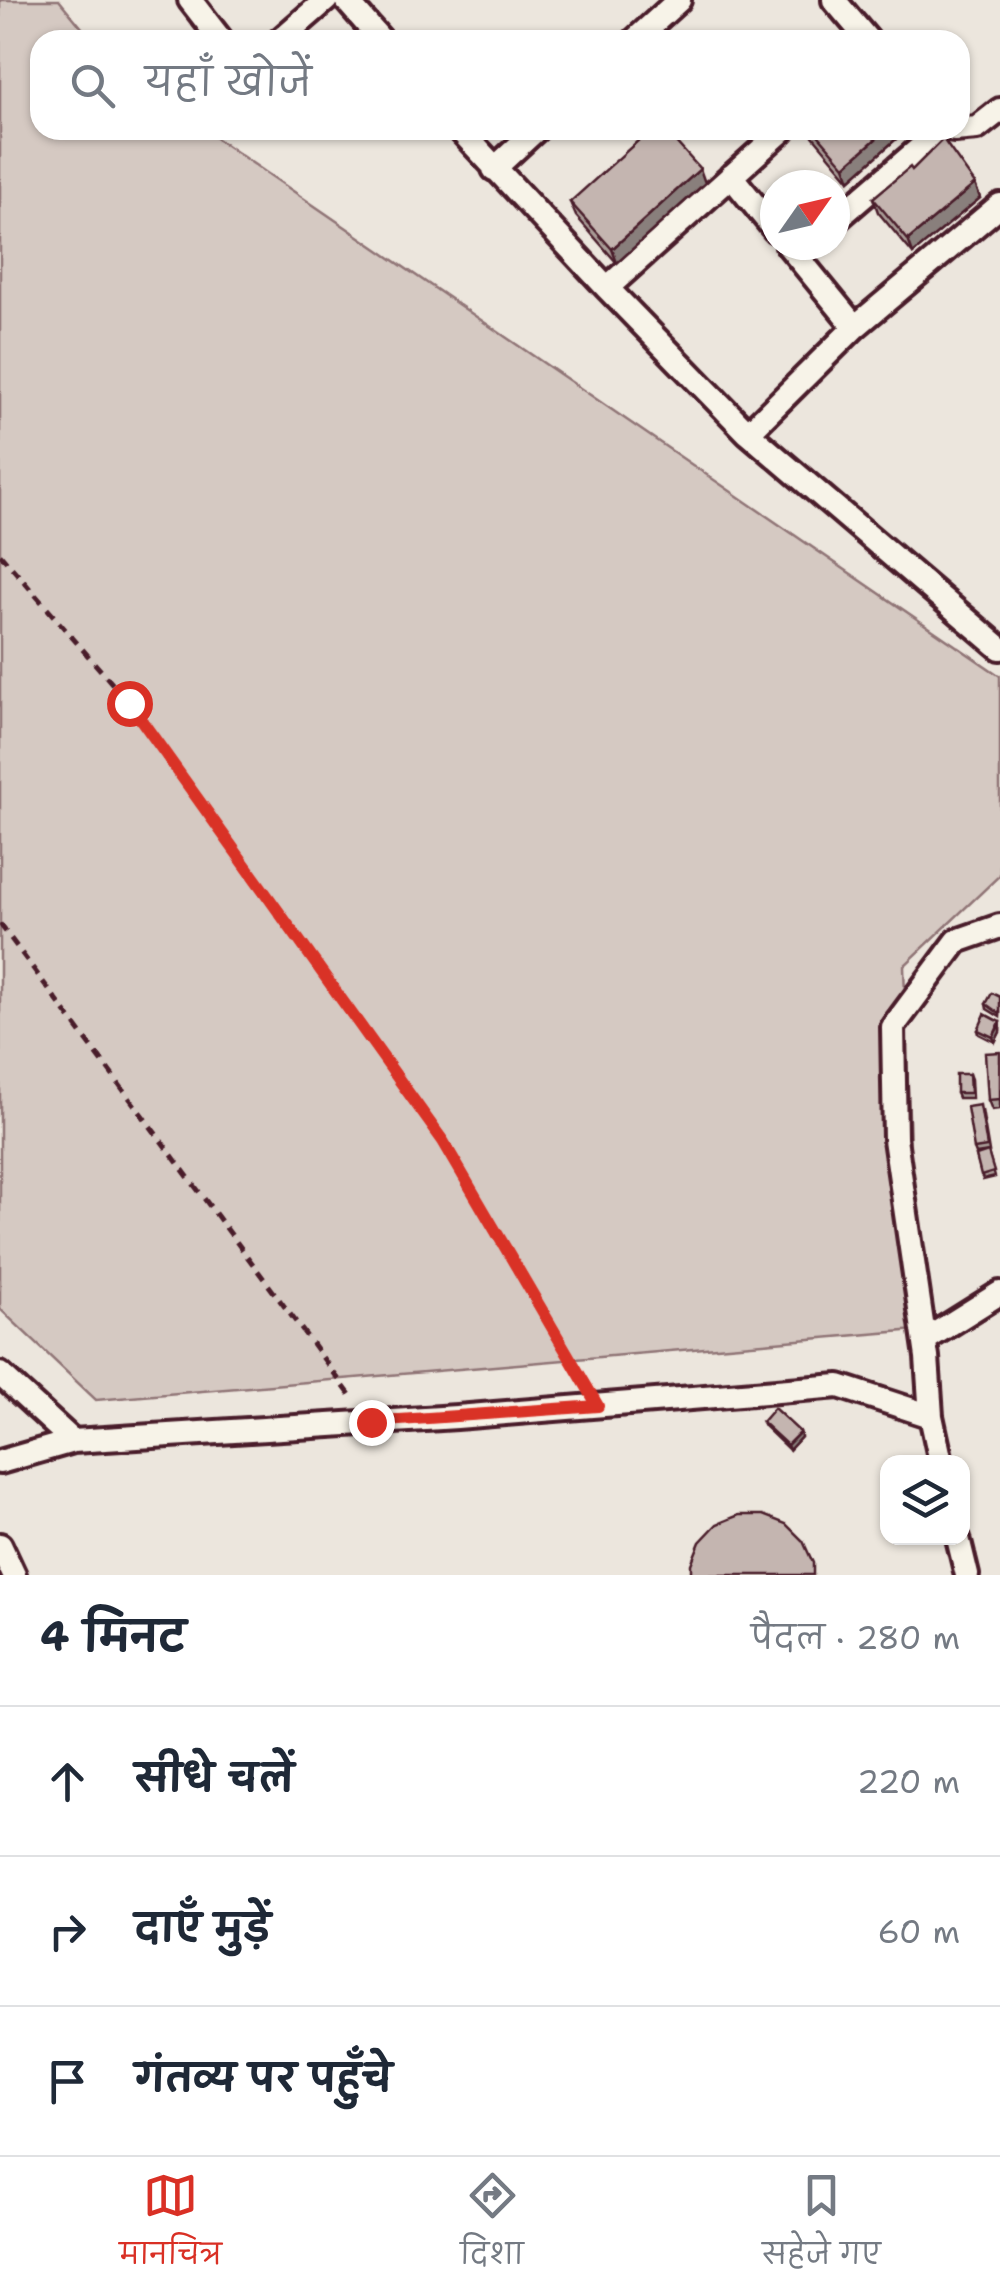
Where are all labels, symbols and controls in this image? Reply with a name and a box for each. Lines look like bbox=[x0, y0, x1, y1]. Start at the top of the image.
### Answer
search box bbox=[30, 30, 970, 140]
text: यहाँ खोजें bbox=[145, 56, 312, 107]
icon: search bbox=[65, 58, 120, 113]
north arrow bbox=[760, 170, 850, 260]
route start bbox=[107, 681, 153, 727]
route end bbox=[349, 1400, 395, 1446]
map controls bbox=[880, 1455, 970, 1545]
button: layers bbox=[880, 1455, 970, 1545]
text: 4 मिनट bbox=[40, 1608, 186, 1664]
text: पैदल · 280 m bbox=[751, 1616, 960, 1659]
text: सीधे चलें bbox=[135, 1752, 294, 1803]
icon: ahead bbox=[40, 1754, 95, 1809]
text: 220 m bbox=[857, 1760, 960, 1803]
text: दाएँ मुड़ें bbox=[135, 1902, 271, 1953]
icon: right bbox=[40, 1904, 95, 1959]
text: 60 m bbox=[878, 1910, 960, 1953]
text: गंतव्य पर पहुँचे bbox=[135, 2052, 392, 2103]
icon: arrive bbox=[40, 2054, 95, 2109]
tab: मानचित्र bbox=[119, 2168, 222, 2285]
tab: दिशा bbox=[460, 2168, 524, 2285]
tab: सहेजे गए bbox=[762, 2168, 881, 2285]

